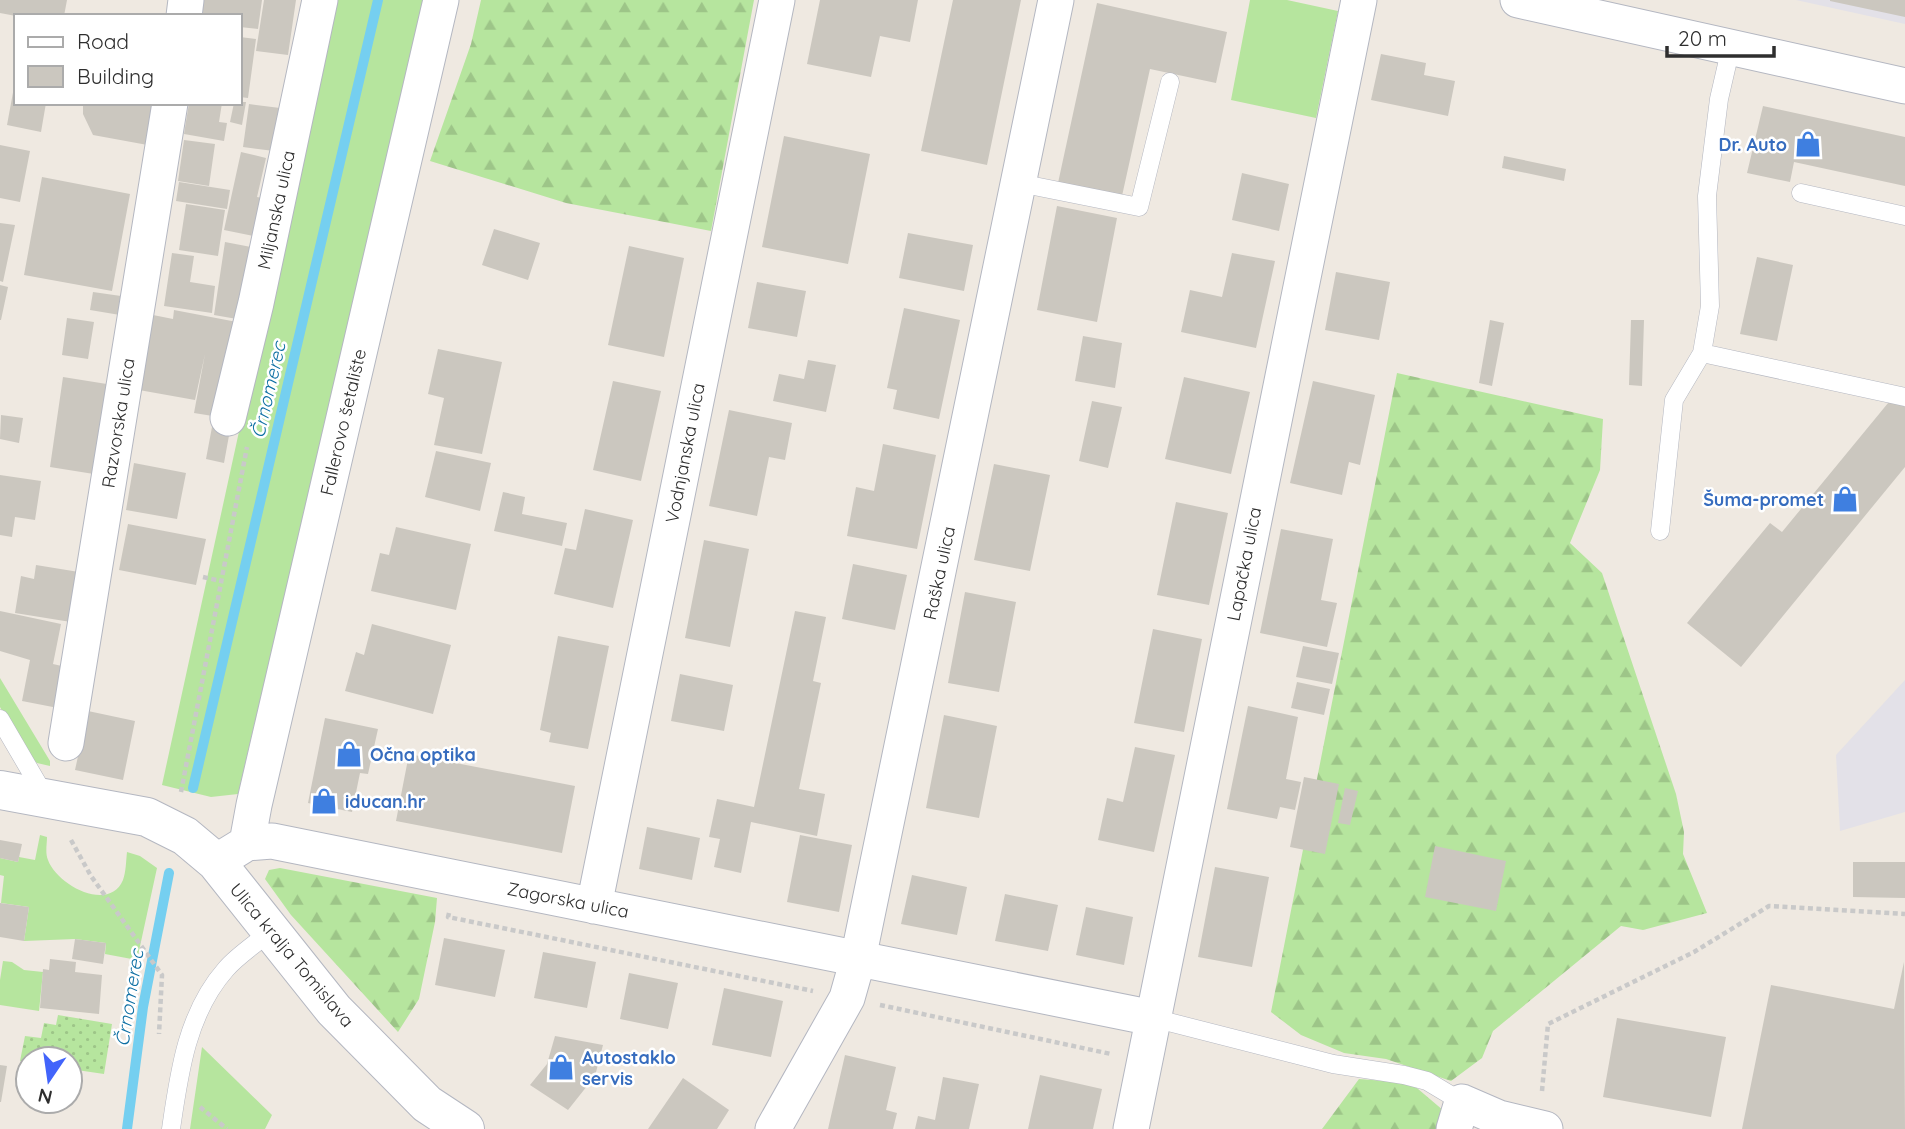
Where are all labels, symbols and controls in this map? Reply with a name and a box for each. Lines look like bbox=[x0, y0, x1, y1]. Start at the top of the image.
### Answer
legend bbox=[14, 14, 242, 105]
scale bar bbox=[1667, 14, 1774, 58]
text: 20 m bbox=[1678, 25, 1727, 51]
text: Road bbox=[77, 28, 129, 54]
text: Building bbox=[77, 63, 154, 89]
shop icon: Dr. Auto bbox=[1793, 129, 1823, 159]
place label: Dr. Auto bbox=[1719, 133, 1787, 156]
street label: Miljanska ulica bbox=[252, 148, 300, 272]
water label: Črnomerec bbox=[245, 338, 291, 440]
street label: Fallerovo šetalište bbox=[315, 346, 371, 498]
street label: Razvorska ulica bbox=[96, 356, 140, 490]
street label: Vodnjanska ulica bbox=[660, 381, 710, 525]
shop icon: Šuma-promet bbox=[1830, 484, 1860, 514]
place label: Šuma-promet bbox=[1703, 488, 1824, 511]
street label: Lapačka ulica bbox=[1222, 505, 1266, 623]
street label: Raška ulica bbox=[918, 524, 960, 622]
shop icon: Očna optika bbox=[334, 739, 364, 769]
place label: Očna optika bbox=[370, 743, 476, 766]
shop icon: iducan.hr bbox=[309, 786, 339, 816]
place label: iducan.hr bbox=[345, 790, 426, 813]
street label: Zagorska ulica bbox=[505, 877, 631, 923]
street label: Ulica kralja Tomislava bbox=[225, 878, 359, 1032]
water label: Črnomerec bbox=[110, 946, 149, 1048]
north arrow bbox=[14, 1045, 84, 1115]
place label: Autostaklo servis bbox=[582, 1046, 676, 1090]
shop icon: Autostaklo servis bbox=[546, 1052, 576, 1082]
text: N bbox=[36, 1083, 55, 1110]

